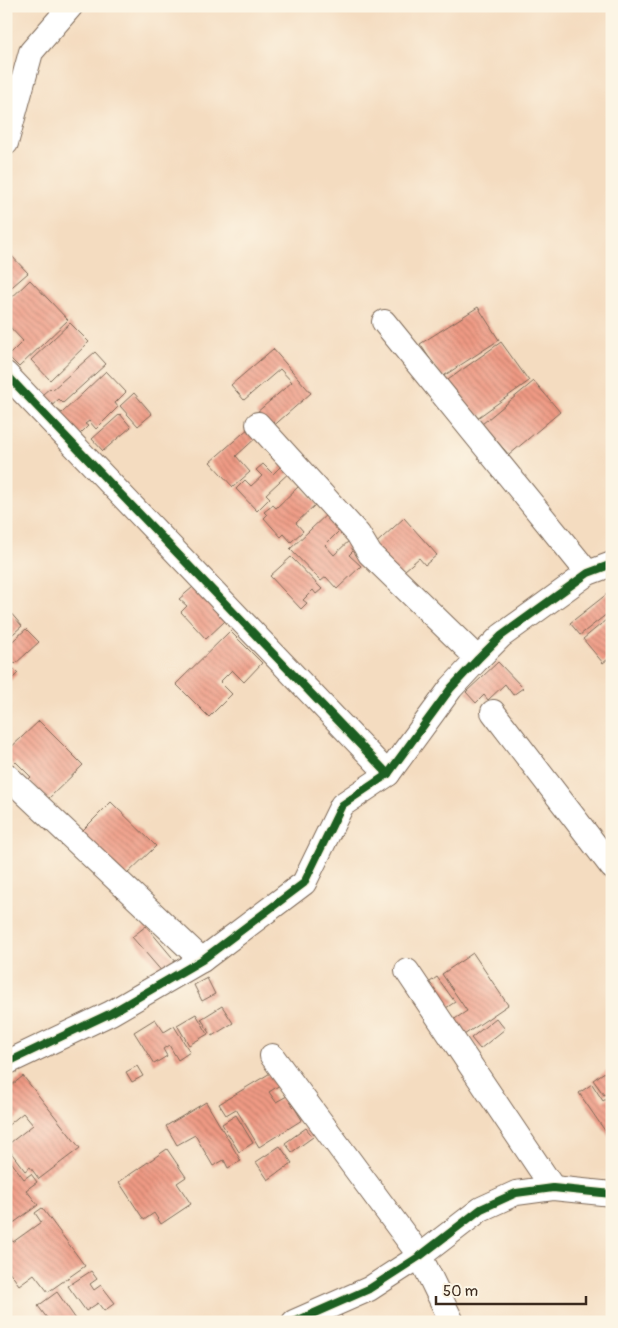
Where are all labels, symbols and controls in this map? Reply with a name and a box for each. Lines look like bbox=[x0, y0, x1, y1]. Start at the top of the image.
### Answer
scale bar bbox=[436, 1273, 586, 1305]
text: 50 m bbox=[443, 1282, 478, 1301]

